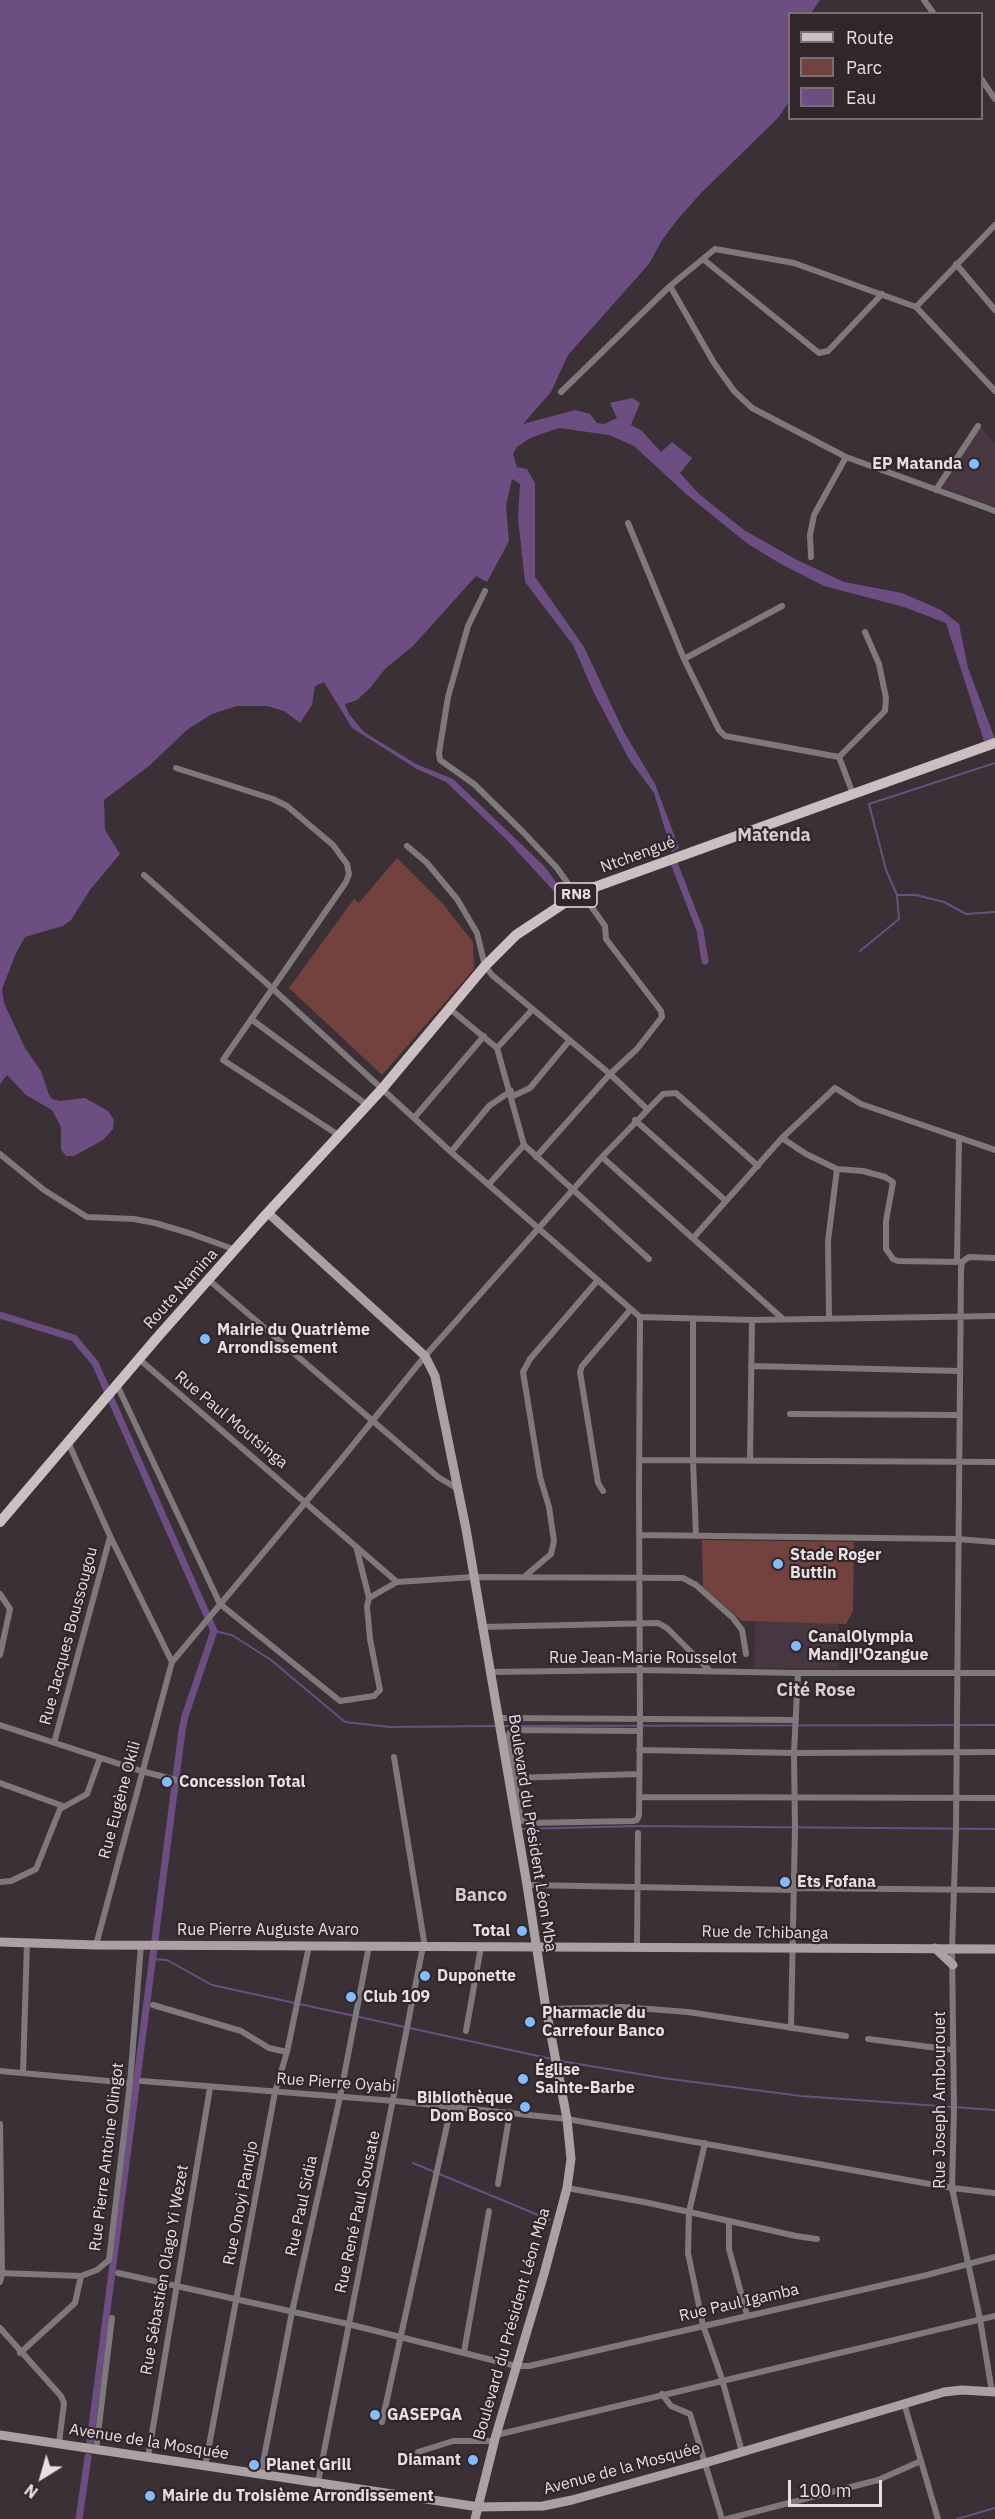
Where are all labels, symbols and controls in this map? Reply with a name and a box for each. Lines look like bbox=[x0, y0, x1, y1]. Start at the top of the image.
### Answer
legend bbox=[788, 12, 983, 120]
text: Route bbox=[846, 26, 894, 49]
text: Parc bbox=[846, 56, 882, 79]
text: Eau bbox=[846, 86, 876, 109]
place label: EP Matanda bbox=[872, 454, 962, 474]
marker: EP Matanda bbox=[967, 457, 981, 471]
district label: Matenda bbox=[737, 825, 811, 847]
street label: Ntchengué bbox=[598, 833, 678, 877]
road number: RN8 bbox=[555, 883, 597, 907]
street label: Route Namina bbox=[140, 1245, 222, 1333]
place label: Mairie du Quatrième Arrondissement bbox=[217, 1320, 370, 1358]
marker: Mairie du Quatrième Arrondissement bbox=[198, 1332, 212, 1346]
street label: Rue Paul Moutsinga bbox=[171, 1367, 291, 1473]
street label: Rue Jacques Boussougou bbox=[36, 1545, 102, 1727]
place label: Stade Roger Buttin bbox=[790, 1545, 881, 1583]
marker: Stade Roger Buttin bbox=[771, 1557, 785, 1571]
place label: CanalOlympia Mandji'Ozangue bbox=[808, 1627, 928, 1665]
marker: CanalOlympia Mandji'Ozangue bbox=[789, 1639, 803, 1653]
street label: Rue Jean-Marie Rousselot bbox=[549, 1648, 737, 1668]
district label: Cité Rose bbox=[776, 1680, 856, 1702]
street label: Boulevard du Président Léon Mba bbox=[504, 1713, 560, 1953]
street label: Rue Eugène Okili bbox=[95, 1739, 145, 1861]
place label: Concession Total bbox=[179, 1772, 305, 1792]
marker: Concession Total bbox=[160, 1775, 174, 1789]
place label: Ets Fofana bbox=[797, 1872, 876, 1892]
marker: Ets Fofana bbox=[778, 1875, 792, 1889]
district label: Banco bbox=[455, 1885, 507, 1907]
street label: Rue Pierre Auguste Avaro bbox=[177, 1920, 359, 1940]
place label: Total bbox=[473, 1921, 510, 1941]
street label: Rue de Tchibanga bbox=[701, 1922, 829, 1944]
marker: Total bbox=[515, 1924, 529, 1938]
place label: Duponette bbox=[437, 1966, 516, 1986]
marker: Duponette bbox=[418, 1969, 432, 1983]
place label: Club 109 bbox=[363, 1987, 430, 2007]
marker: Club 109 bbox=[344, 1990, 358, 2004]
place label: Pharmacie du Carrefour Banco bbox=[542, 2003, 664, 2041]
street label: Rue Joseph Ambourouet bbox=[930, 2011, 950, 2189]
marker: Pharmacie du Carrefour Banco bbox=[523, 2015, 537, 2029]
place label: Église Sainte-Barbe bbox=[535, 2060, 635, 2098]
street label: Rue Pierre Antoine Olingot bbox=[86, 2062, 128, 2252]
street label: Rue Pierre Oyabi bbox=[276, 2069, 396, 2097]
marker: Église Sainte-Barbe bbox=[516, 2072, 530, 2086]
place label: Bibliothèque Dom Bosco bbox=[417, 2088, 513, 2126]
marker: Bibliothèque Dom Bosco bbox=[518, 2100, 532, 2114]
street label: Rue René Paul Sousate bbox=[331, 2129, 385, 2295]
street label: Rue Onoyi Pandjo bbox=[220, 2139, 262, 2267]
street label: Rue Paul Sidia bbox=[282, 2154, 322, 2258]
street label: Rue Sébastien Olago Yi Wezet bbox=[137, 2163, 193, 2377]
street label: Boulevard du Président Léon Mba bbox=[470, 2206, 554, 2442]
street label: Rue Paul Igamba bbox=[677, 2280, 801, 2326]
place label: GASEPGA bbox=[387, 2405, 462, 2425]
marker: GASEPGA bbox=[368, 2408, 382, 2422]
street label: Avenue de la Mosquée bbox=[68, 2420, 230, 2464]
street label: Avenue de la Mosquée bbox=[542, 2439, 702, 2499]
north arrow bbox=[12, 2447, 72, 2507]
place label: Diamant bbox=[397, 2450, 461, 2470]
marker: Diamant bbox=[466, 2453, 480, 2467]
place label: Planet Grill bbox=[266, 2455, 351, 2475]
marker: Planet Grill bbox=[247, 2458, 261, 2472]
scale bar bbox=[791, 2468, 886, 2506]
text: 100 m bbox=[799, 2479, 851, 2502]
text: N bbox=[21, 2480, 42, 2503]
place label: Mairie du Troisième Arrondissement bbox=[162, 2486, 434, 2506]
marker: Mairie du Troisième Arrondissement bbox=[143, 2489, 157, 2503]

